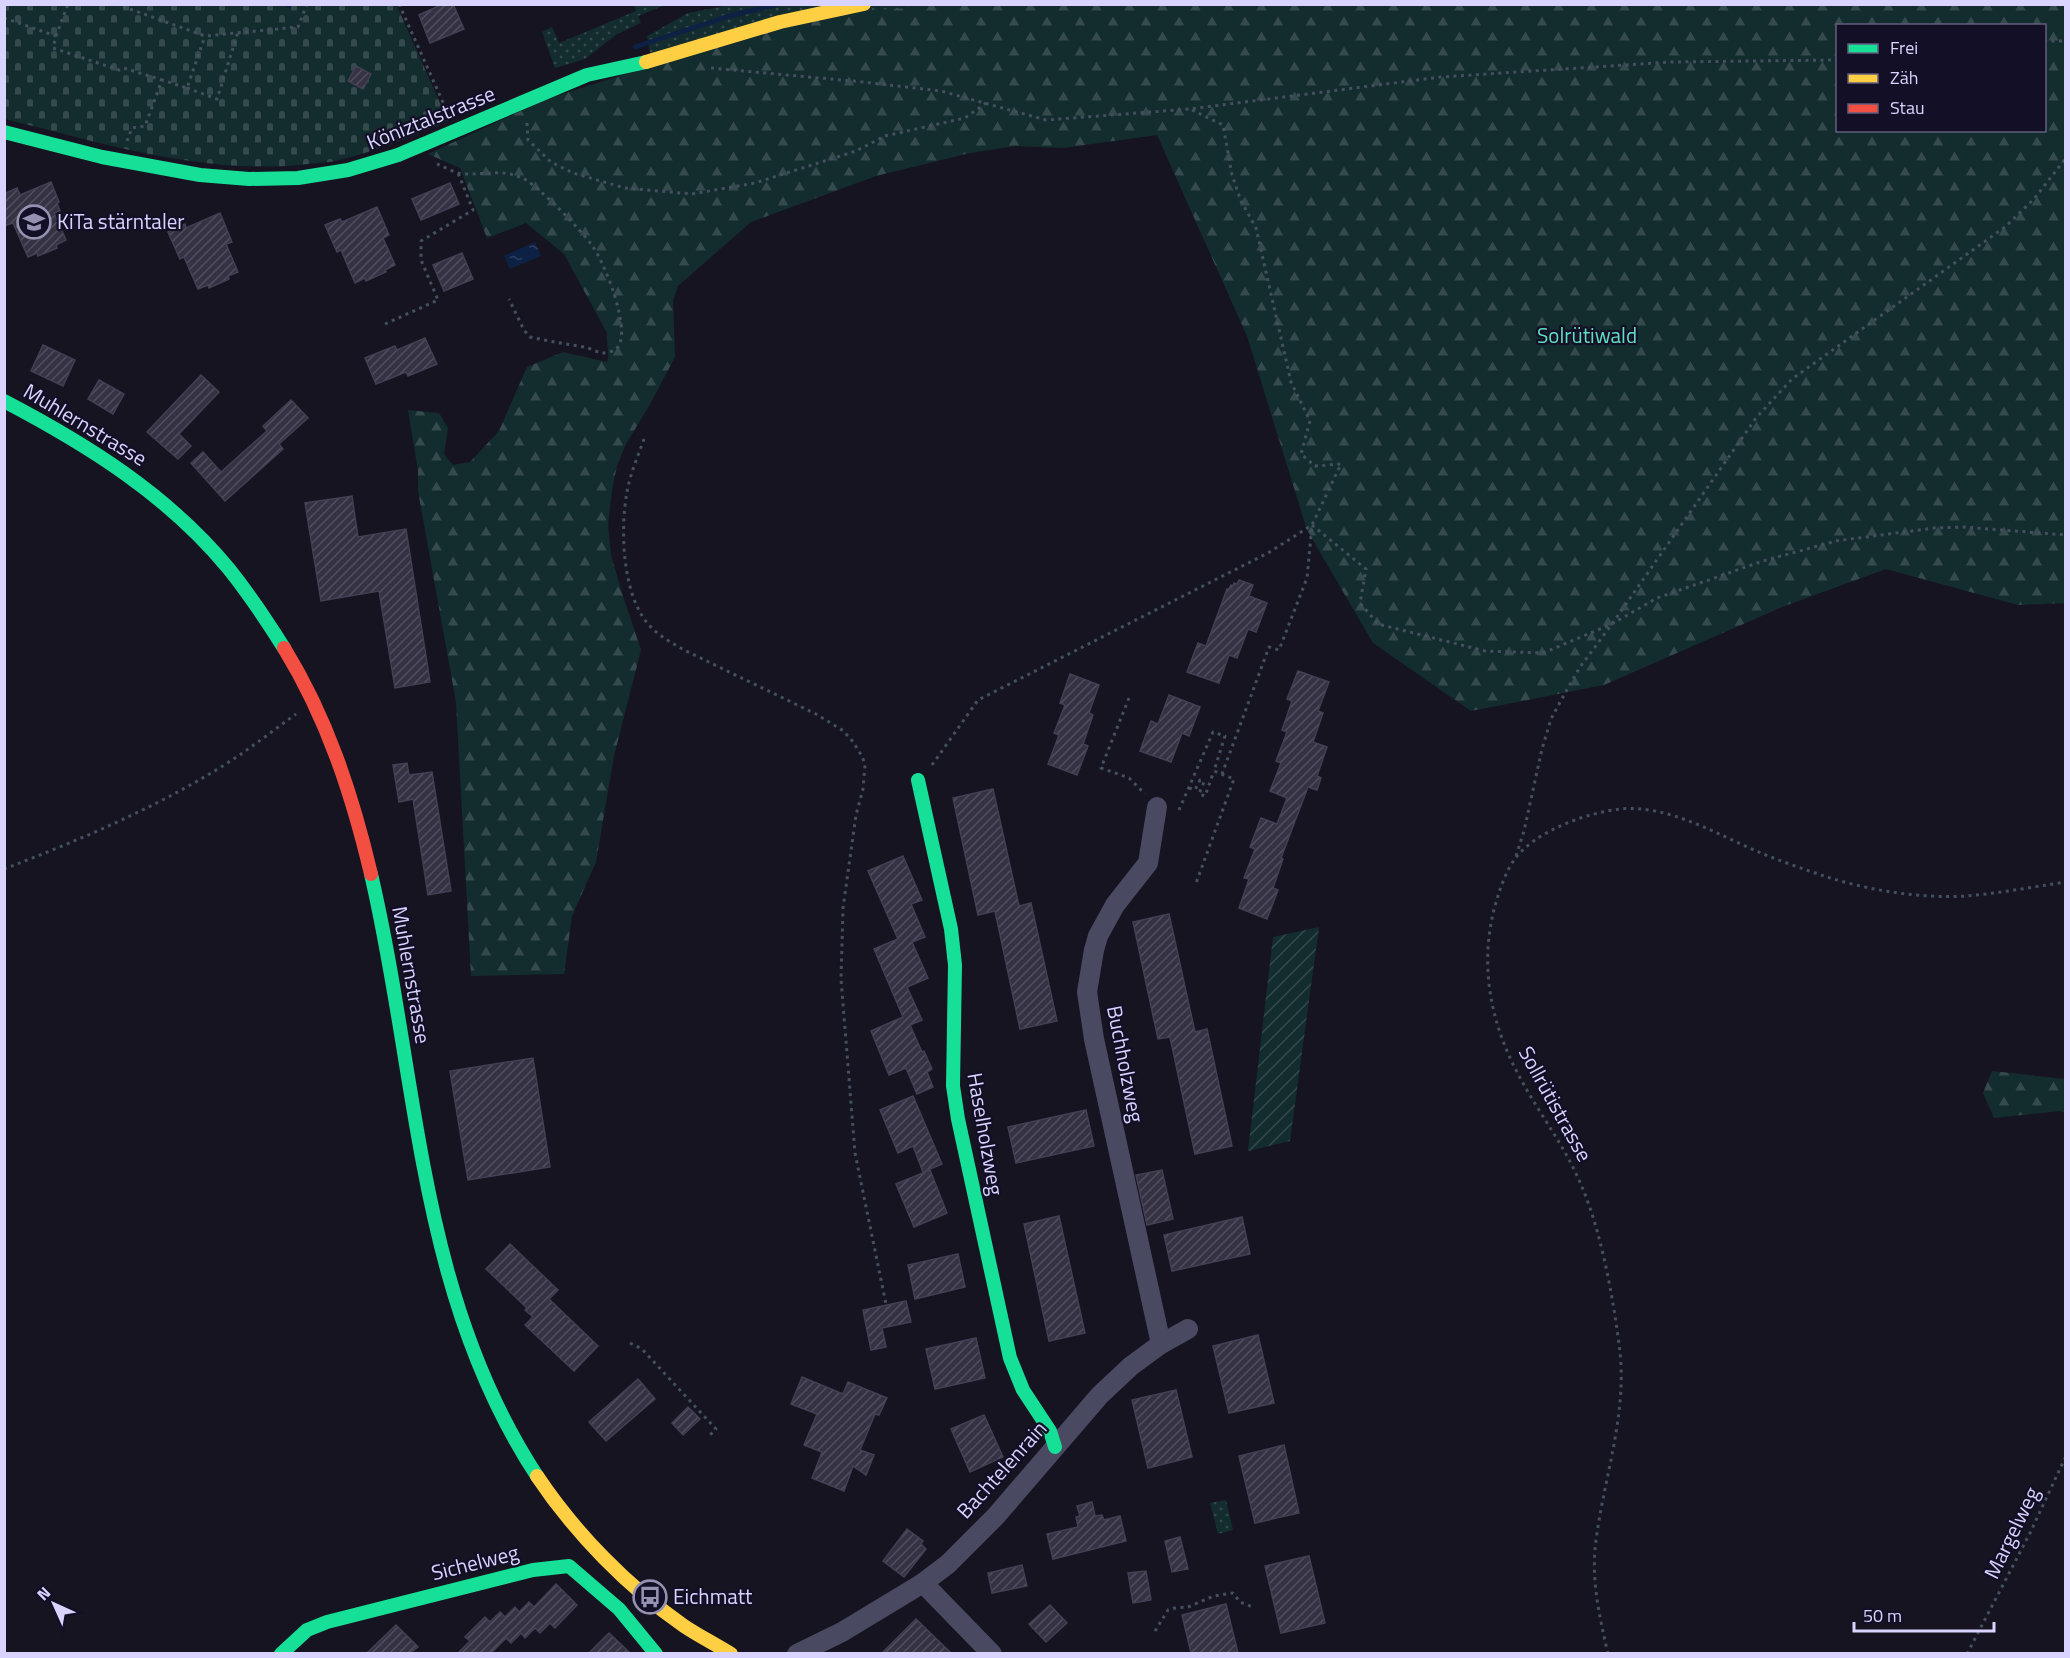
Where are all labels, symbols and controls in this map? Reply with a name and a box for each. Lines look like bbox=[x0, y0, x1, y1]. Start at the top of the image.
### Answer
legend bbox=[1836, 24, 2046, 132]
text: Frei bbox=[1890, 34, 1918, 61]
text: Zäh bbox=[1890, 64, 1918, 91]
street label: Köniztalstrasse bbox=[362, 77, 500, 157]
text: Stau bbox=[1890, 94, 1925, 121]
school or university icon: KiTa stärntaler bbox=[16, 204, 52, 240]
place label: KiTa stärntaler bbox=[57, 205, 185, 237]
park label: Solrütiwald bbox=[1537, 319, 1637, 351]
street label: Muhlernstrasse bbox=[18, 375, 153, 474]
street label: Muhlernstrasse bbox=[384, 904, 440, 1046]
street label: Buchholzweg bbox=[1099, 1003, 1153, 1125]
street label: Sollrütistrasse bbox=[1511, 1040, 1601, 1167]
street label: Haselholzweg bbox=[959, 1070, 1013, 1198]
street label: Bachtelenrain bbox=[948, 1413, 1054, 1525]
street label: Margelweg bbox=[1975, 1481, 2047, 1584]
street label: Sichelweg bbox=[428, 1536, 522, 1588]
north arrow bbox=[24, 1574, 84, 1634]
bus stop icon: Eichmatt bbox=[632, 1579, 668, 1615]
place label: Eichmatt bbox=[673, 1580, 753, 1612]
text: N bbox=[31, 1581, 56, 1606]
scale bar bbox=[1854, 1595, 1994, 1633]
text: 50 m bbox=[1863, 1602, 1902, 1629]

